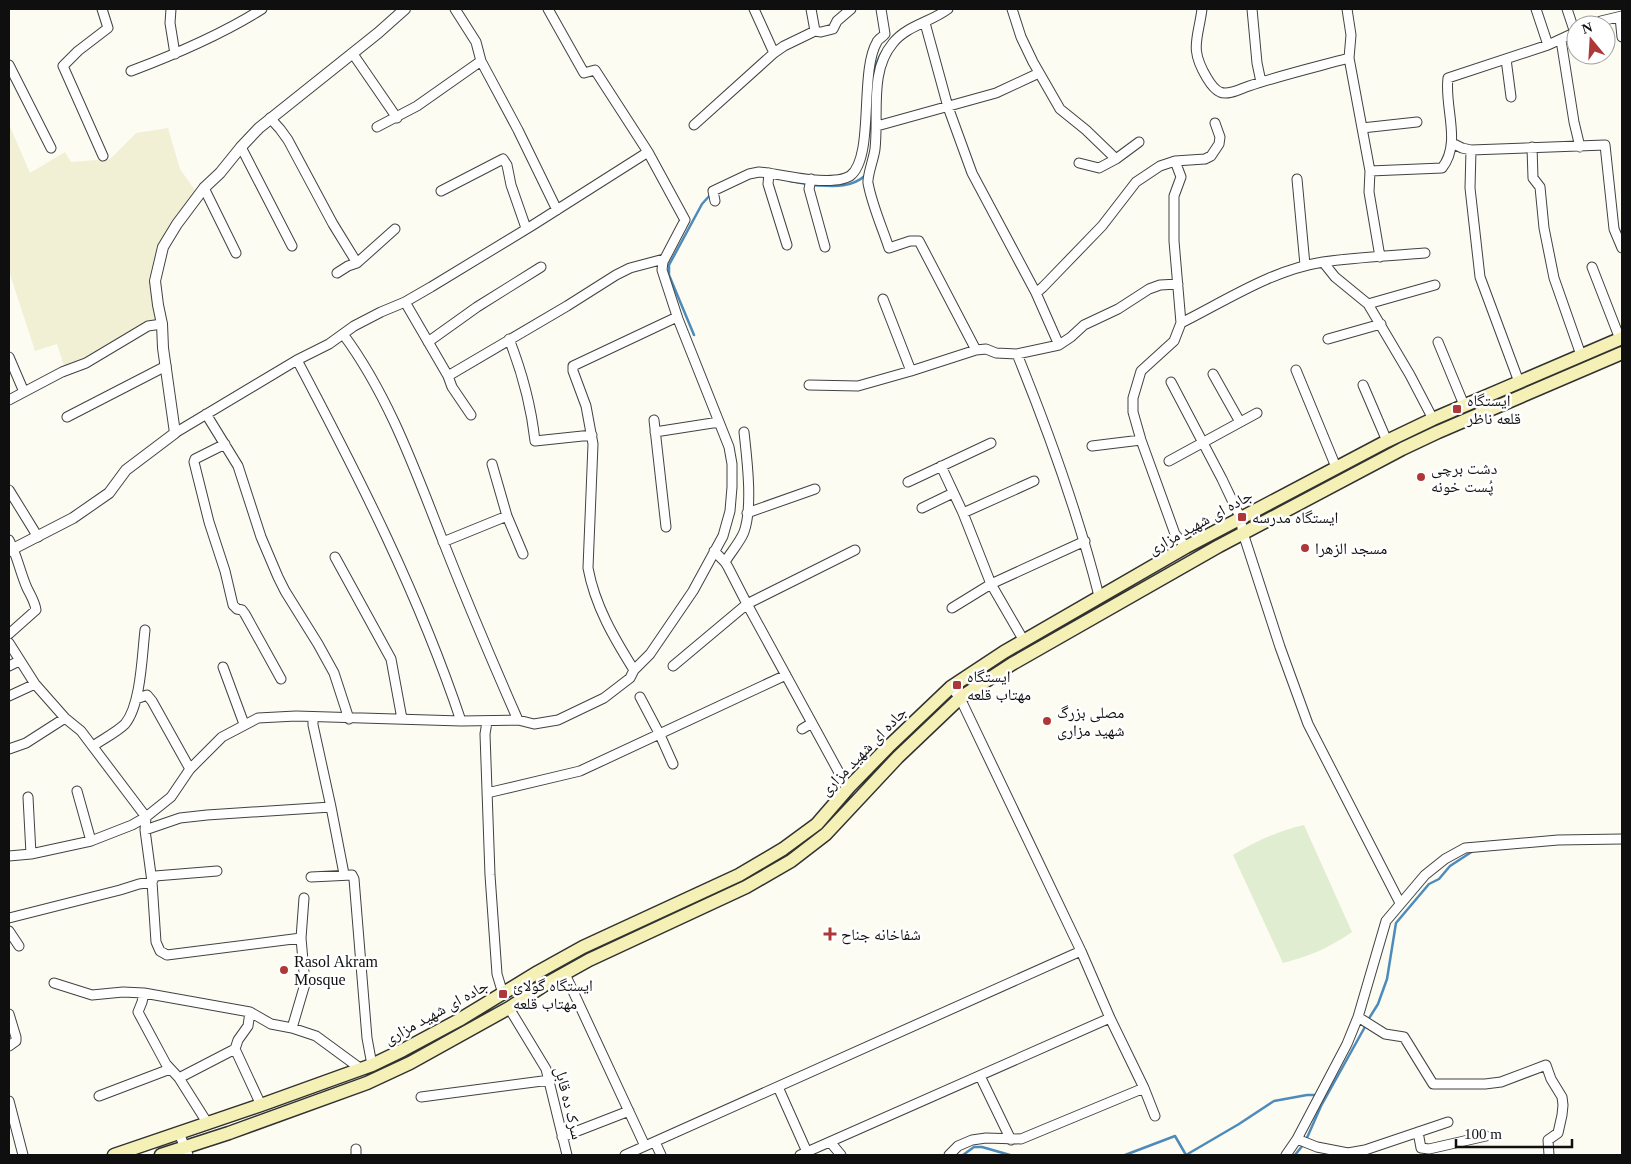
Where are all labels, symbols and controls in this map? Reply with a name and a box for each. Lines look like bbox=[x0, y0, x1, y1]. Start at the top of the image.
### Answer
north arrow bbox=[1566, 15, 1616, 65]
text: N bbox=[1580, 19, 1594, 37]
place label: ایستگاه قلعه ناظر bbox=[1466, 392, 1521, 428]
marker: ایستگاه قلعه ناظر bbox=[1451, 403, 1463, 415]
place label: دشت برچی پُست خونه bbox=[1431, 460, 1497, 496]
marker: دشت برچی پُست خونه bbox=[1415, 471, 1427, 483]
street label: جاده ای شهید مزاری bbox=[1145, 486, 1256, 559]
place label: ایستگاه مدرسه bbox=[1252, 509, 1338, 527]
marker: ایستگاه مدرسه bbox=[1236, 511, 1248, 523]
place label: مسجد الزهرا bbox=[1315, 540, 1387, 558]
marker: مسجد الزهرا bbox=[1299, 542, 1311, 554]
place label: ایستگاه مهتاب قلعه bbox=[967, 668, 1031, 704]
marker: ایستگاه مهتاب قلعه bbox=[951, 679, 963, 691]
street label: جاده ای شهید مزاری bbox=[816, 703, 911, 800]
place label: مصلی بزرگ شهید مزاری bbox=[1057, 704, 1125, 741]
marker: مصلی بزرگ شهید مزاری bbox=[1041, 715, 1053, 727]
place label: شفاخانه جناح bbox=[841, 926, 921, 945]
marker: شفاخانه جناح bbox=[823, 927, 837, 941]
place label: Rasol Akram Mosque bbox=[294, 953, 379, 989]
marker: Rasol Akram Mosque bbox=[278, 964, 290, 976]
street label: جاده ای شهید مزاری bbox=[381, 976, 492, 1049]
place label: ایستگاه گولائ مهتاب قلعه bbox=[513, 977, 593, 1013]
marker: ایستگاه گولائ مهتاب قلعه bbox=[497, 988, 509, 1000]
street label: سرک ده قابل bbox=[550, 1065, 586, 1142]
scale bar bbox=[1456, 1116, 1572, 1148]
text: 100 m bbox=[1464, 1126, 1502, 1142]

